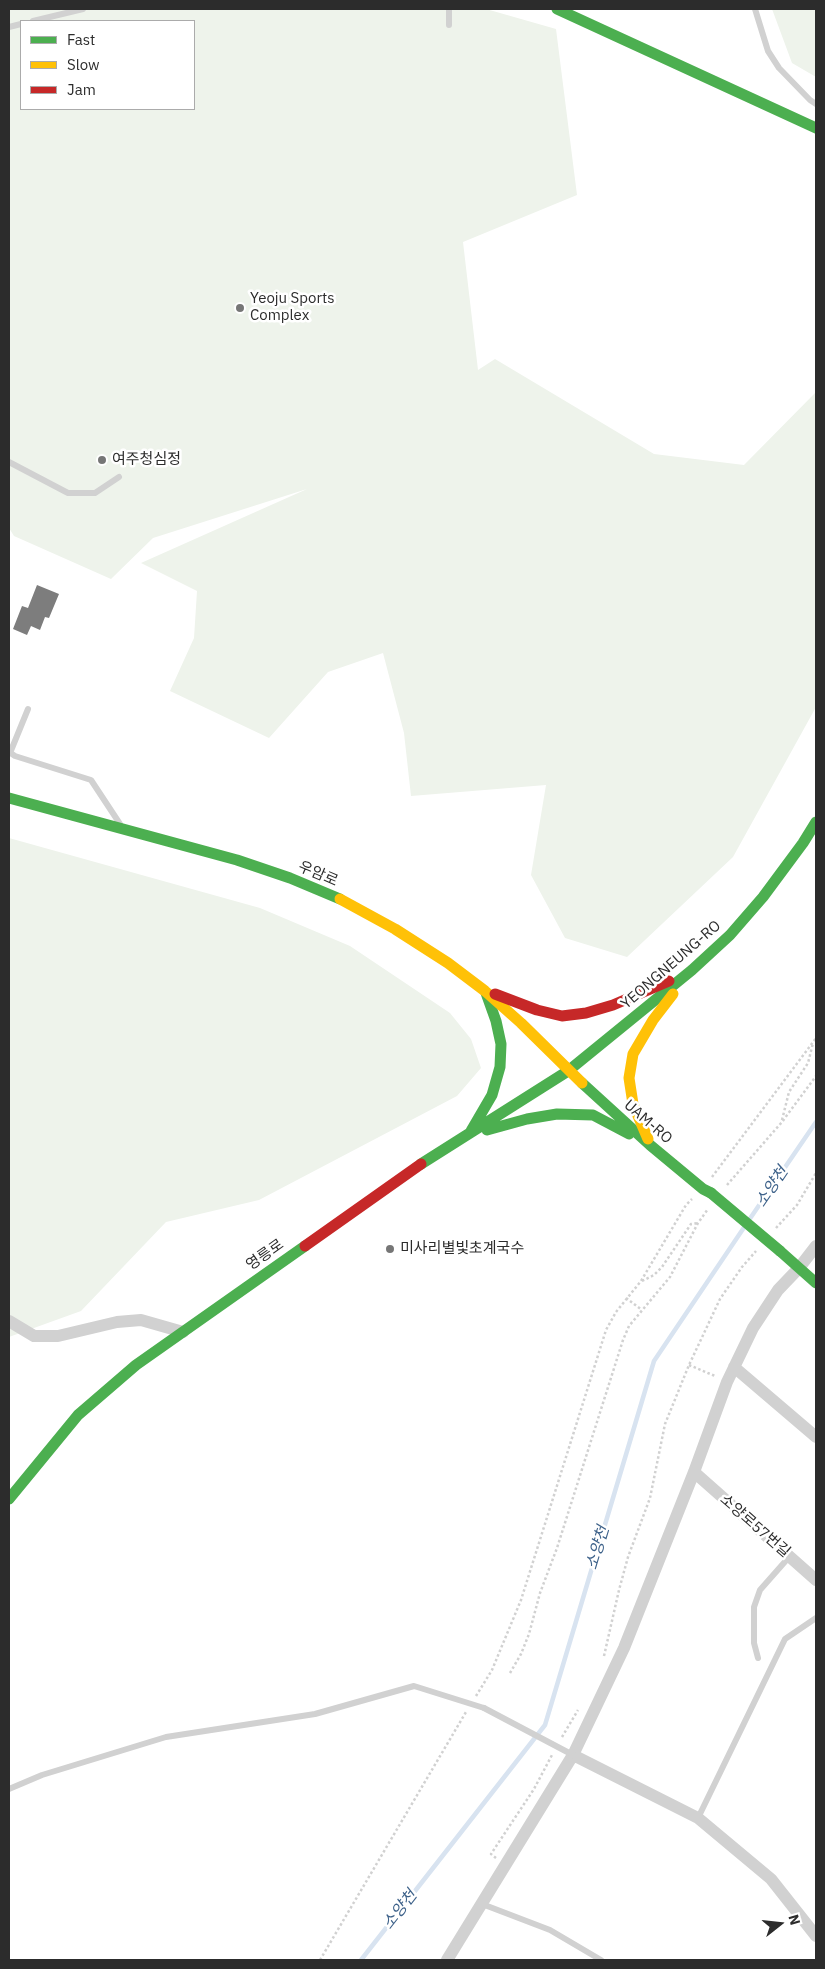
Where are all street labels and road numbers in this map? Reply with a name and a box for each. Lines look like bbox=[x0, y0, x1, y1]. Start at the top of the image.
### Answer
street label: 우암로 bbox=[295, 858, 341, 890]
street label: YEONGNEUNG-RO bbox=[618, 917, 724, 1013]
street label: UAM-RO bbox=[620, 1096, 676, 1148]
street label: 영릉로 bbox=[243, 1236, 287, 1274]
street label: 소양로57번길 bbox=[716, 1491, 794, 1561]

